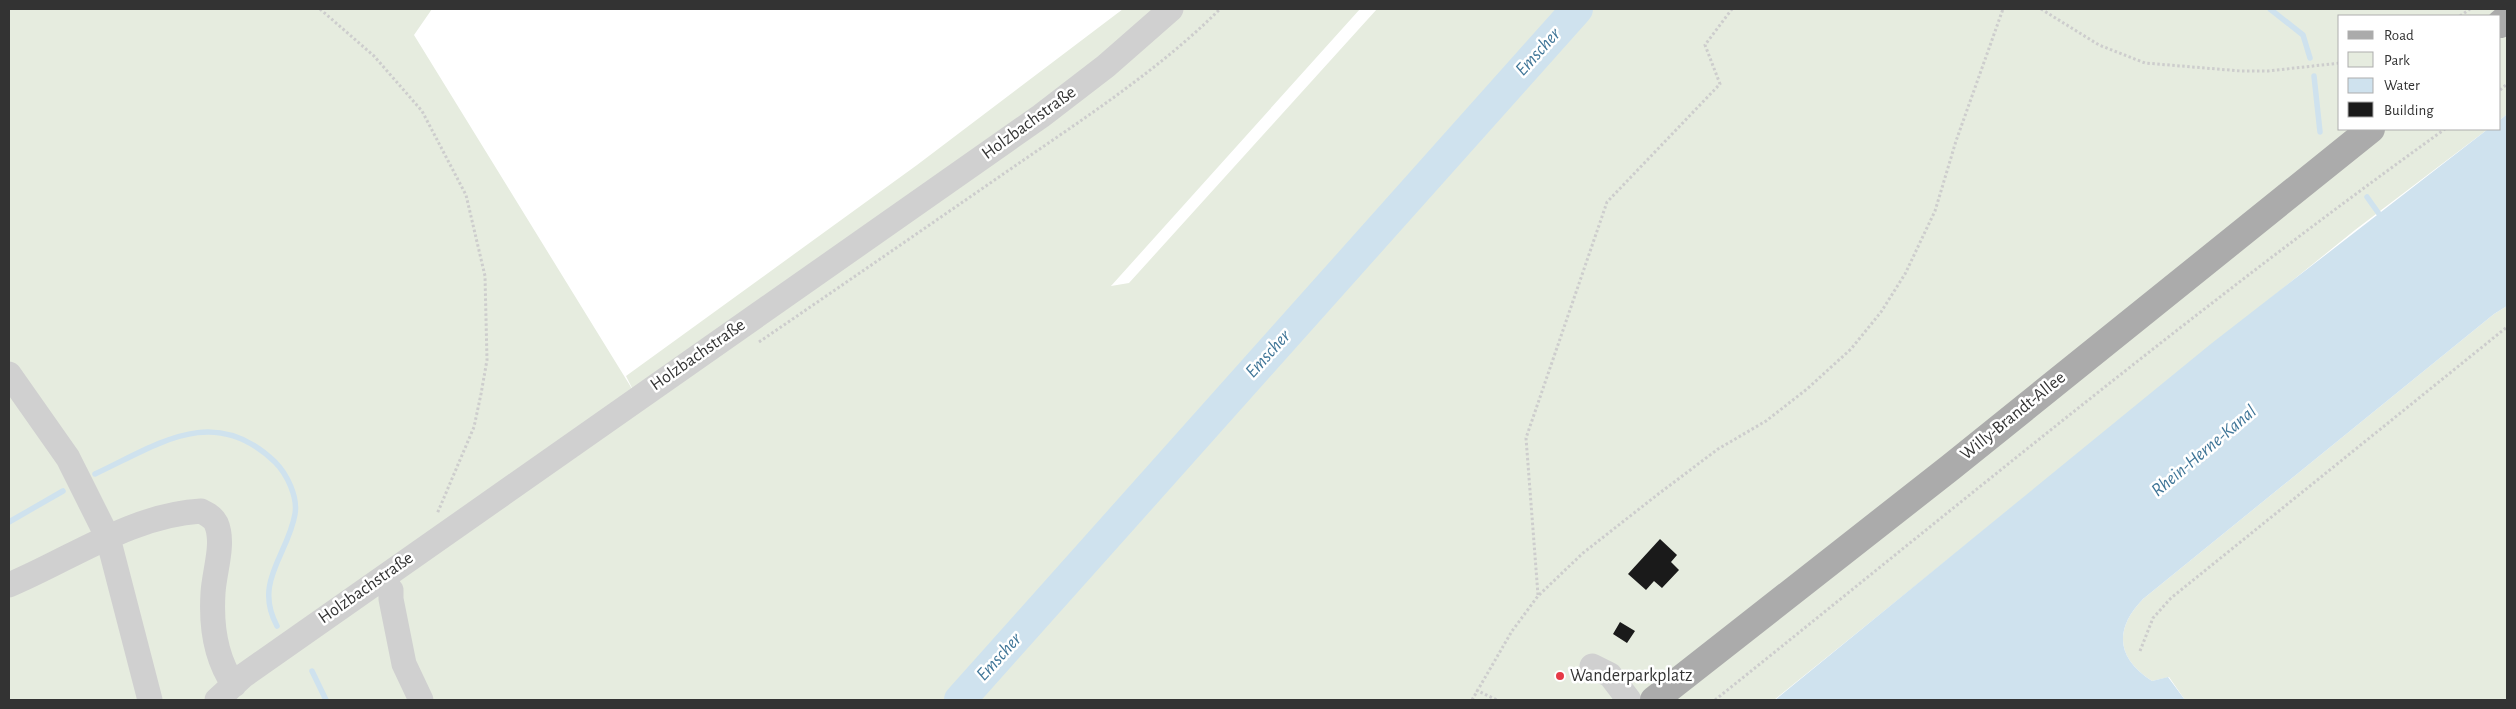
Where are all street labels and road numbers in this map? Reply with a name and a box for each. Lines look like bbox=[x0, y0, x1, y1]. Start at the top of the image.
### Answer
street label: Holzbachstraße bbox=[979, 83, 1079, 163]
street label: Holzbachstraße bbox=[647, 316, 749, 394]
street label: Willy-Brandt-Allee bbox=[1957, 368, 2069, 464]
street label: Holzbachstraße bbox=[315, 549, 417, 627]

